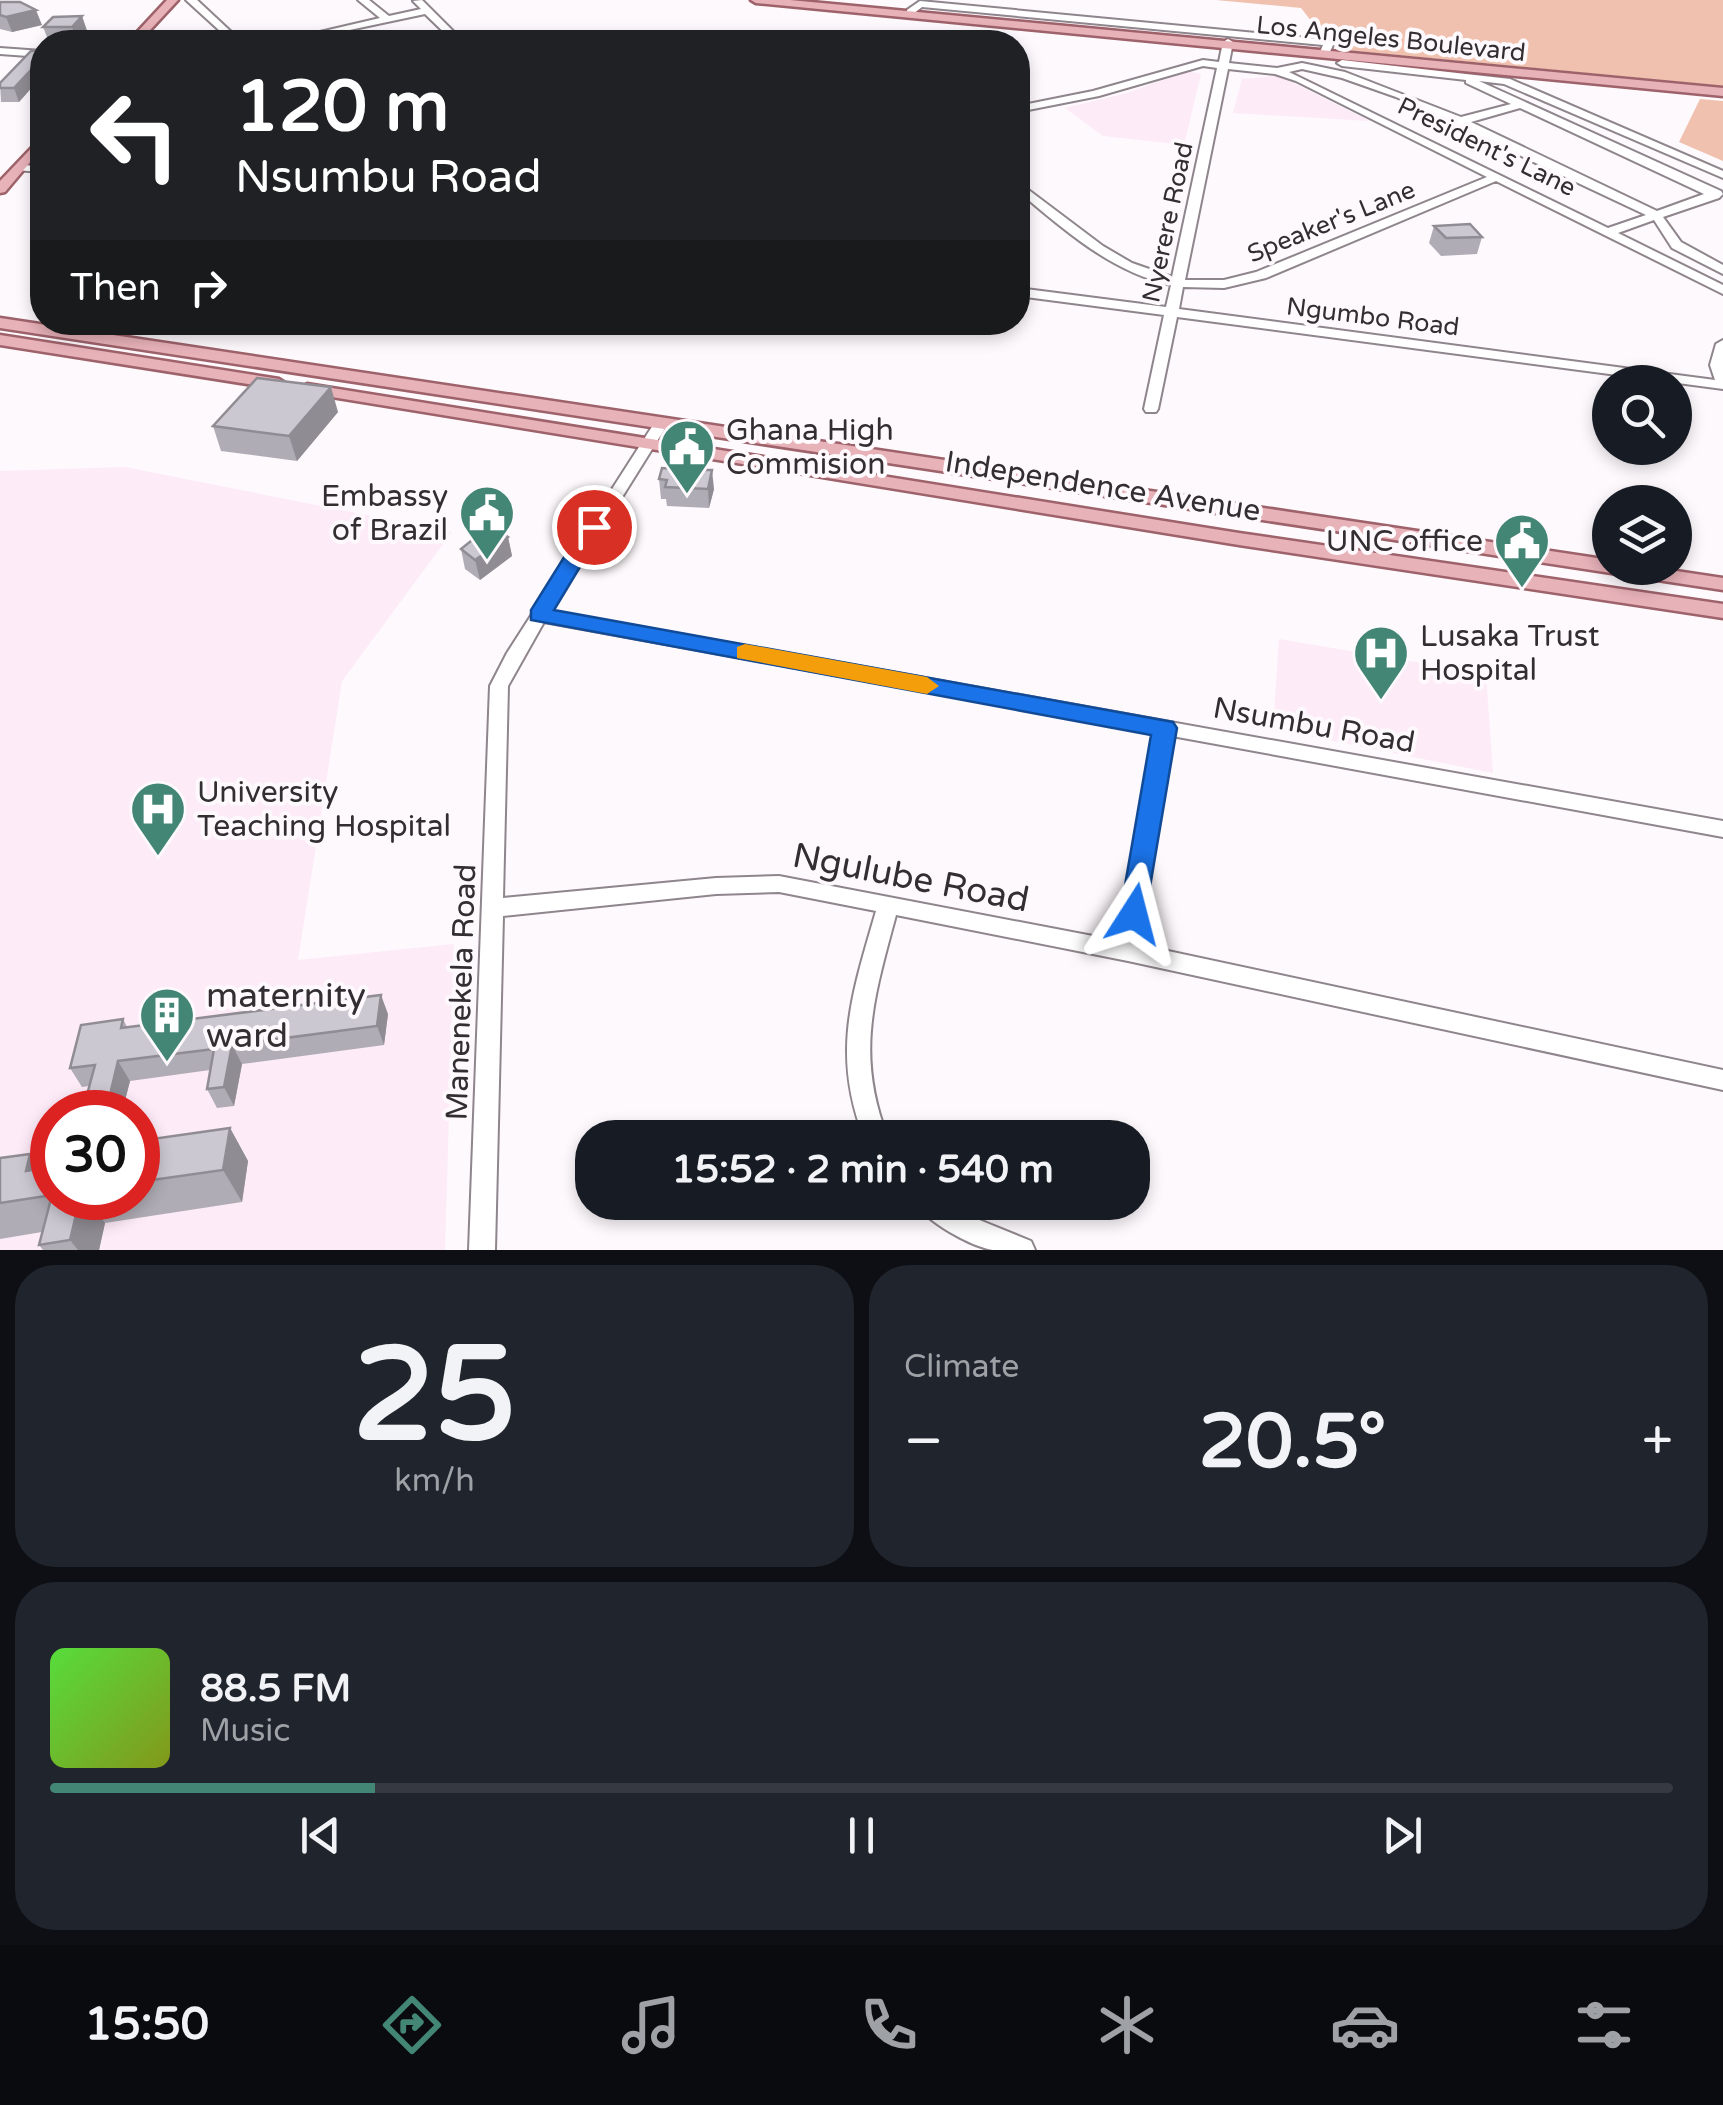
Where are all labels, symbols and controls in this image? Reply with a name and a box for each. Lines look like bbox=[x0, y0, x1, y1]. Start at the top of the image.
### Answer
street label: Los Angeles Boulevard bbox=[1255, 10, 1527, 68]
text: 120 m bbox=[235, 66, 449, 150]
icon: left bbox=[70, 70, 200, 200]
street label: President's Lane bbox=[1393, 91, 1581, 203]
street label: Nyerere Road bbox=[1136, 139, 1200, 305]
text: Nsumbu Road bbox=[235, 151, 542, 205]
street label: Speaker's Lane bbox=[1243, 175, 1420, 269]
icon: right bbox=[181, 260, 236, 315]
text: Then bbox=[70, 265, 161, 311]
street label: Ngumbo Road bbox=[1285, 292, 1461, 342]
map controls bbox=[1592, 365, 1692, 585]
button: search bbox=[1592, 365, 1692, 465]
place label: Ghana High Commision bbox=[726, 412, 894, 483]
public building icon: Ghana High Commision bbox=[657, 417, 717, 496]
street label: Independence Avenue bbox=[943, 443, 1263, 530]
place label: Embassy of Brazil bbox=[321, 478, 448, 549]
public building icon: Embassy of Brazil bbox=[457, 483, 517, 562]
pin bbox=[552, 485, 637, 570]
button: layers bbox=[1592, 485, 1692, 585]
icon: arrive bbox=[567, 500, 622, 555]
public building icon: UNC office bbox=[1492, 511, 1552, 590]
place label: UNC office bbox=[1326, 523, 1483, 560]
place label: Lusaka Trust Hospital bbox=[1420, 618, 1600, 689]
hospital icon: Lusaka Trust Hospital bbox=[1351, 623, 1411, 702]
street label: Nsumbu Road bbox=[1210, 690, 1418, 761]
place label: University Teaching Hospital bbox=[197, 774, 451, 845]
hospital icon: University Teaching Hospital bbox=[128, 779, 188, 858]
street label: Ngulube Road bbox=[789, 834, 1033, 921]
position arrow bbox=[1082, 862, 1186, 966]
street label: Manenekela Road bbox=[439, 863, 484, 1121]
place label: maternity ward bbox=[206, 975, 366, 1057]
building icon: maternity ward bbox=[137, 985, 197, 1064]
speed limit sign: 30 bbox=[30, 1090, 160, 1220]
text: 15:52 · 2 min · 540 m bbox=[671, 1147, 1054, 1193]
text: 25 bbox=[353, 1319, 516, 1475]
text: Climate bbox=[904, 1348, 1019, 1386]
text: 20.5° bbox=[1199, 1397, 1386, 1487]
text: − bbox=[904, 1409, 943, 1475]
text: + bbox=[1642, 1409, 1673, 1475]
text: km/h bbox=[394, 1462, 475, 1500]
text: 88.5 FM bbox=[200, 1666, 351, 1712]
text: Music bbox=[200, 1712, 290, 1750]
icon: previous bbox=[293, 1808, 348, 1863]
icon: pause bbox=[834, 1808, 889, 1863]
icon: next bbox=[1375, 1808, 1430, 1863]
icon: directions bbox=[377, 1990, 447, 2060]
icon: music bbox=[616, 1990, 686, 2060]
icon: phone bbox=[854, 1990, 924, 2060]
icon: climate bbox=[1092, 1990, 1162, 2060]
icon: car bbox=[1330, 1990, 1400, 2060]
icon: filters bbox=[1569, 1990, 1639, 2060]
text: 15:50 bbox=[84, 1998, 209, 2052]

